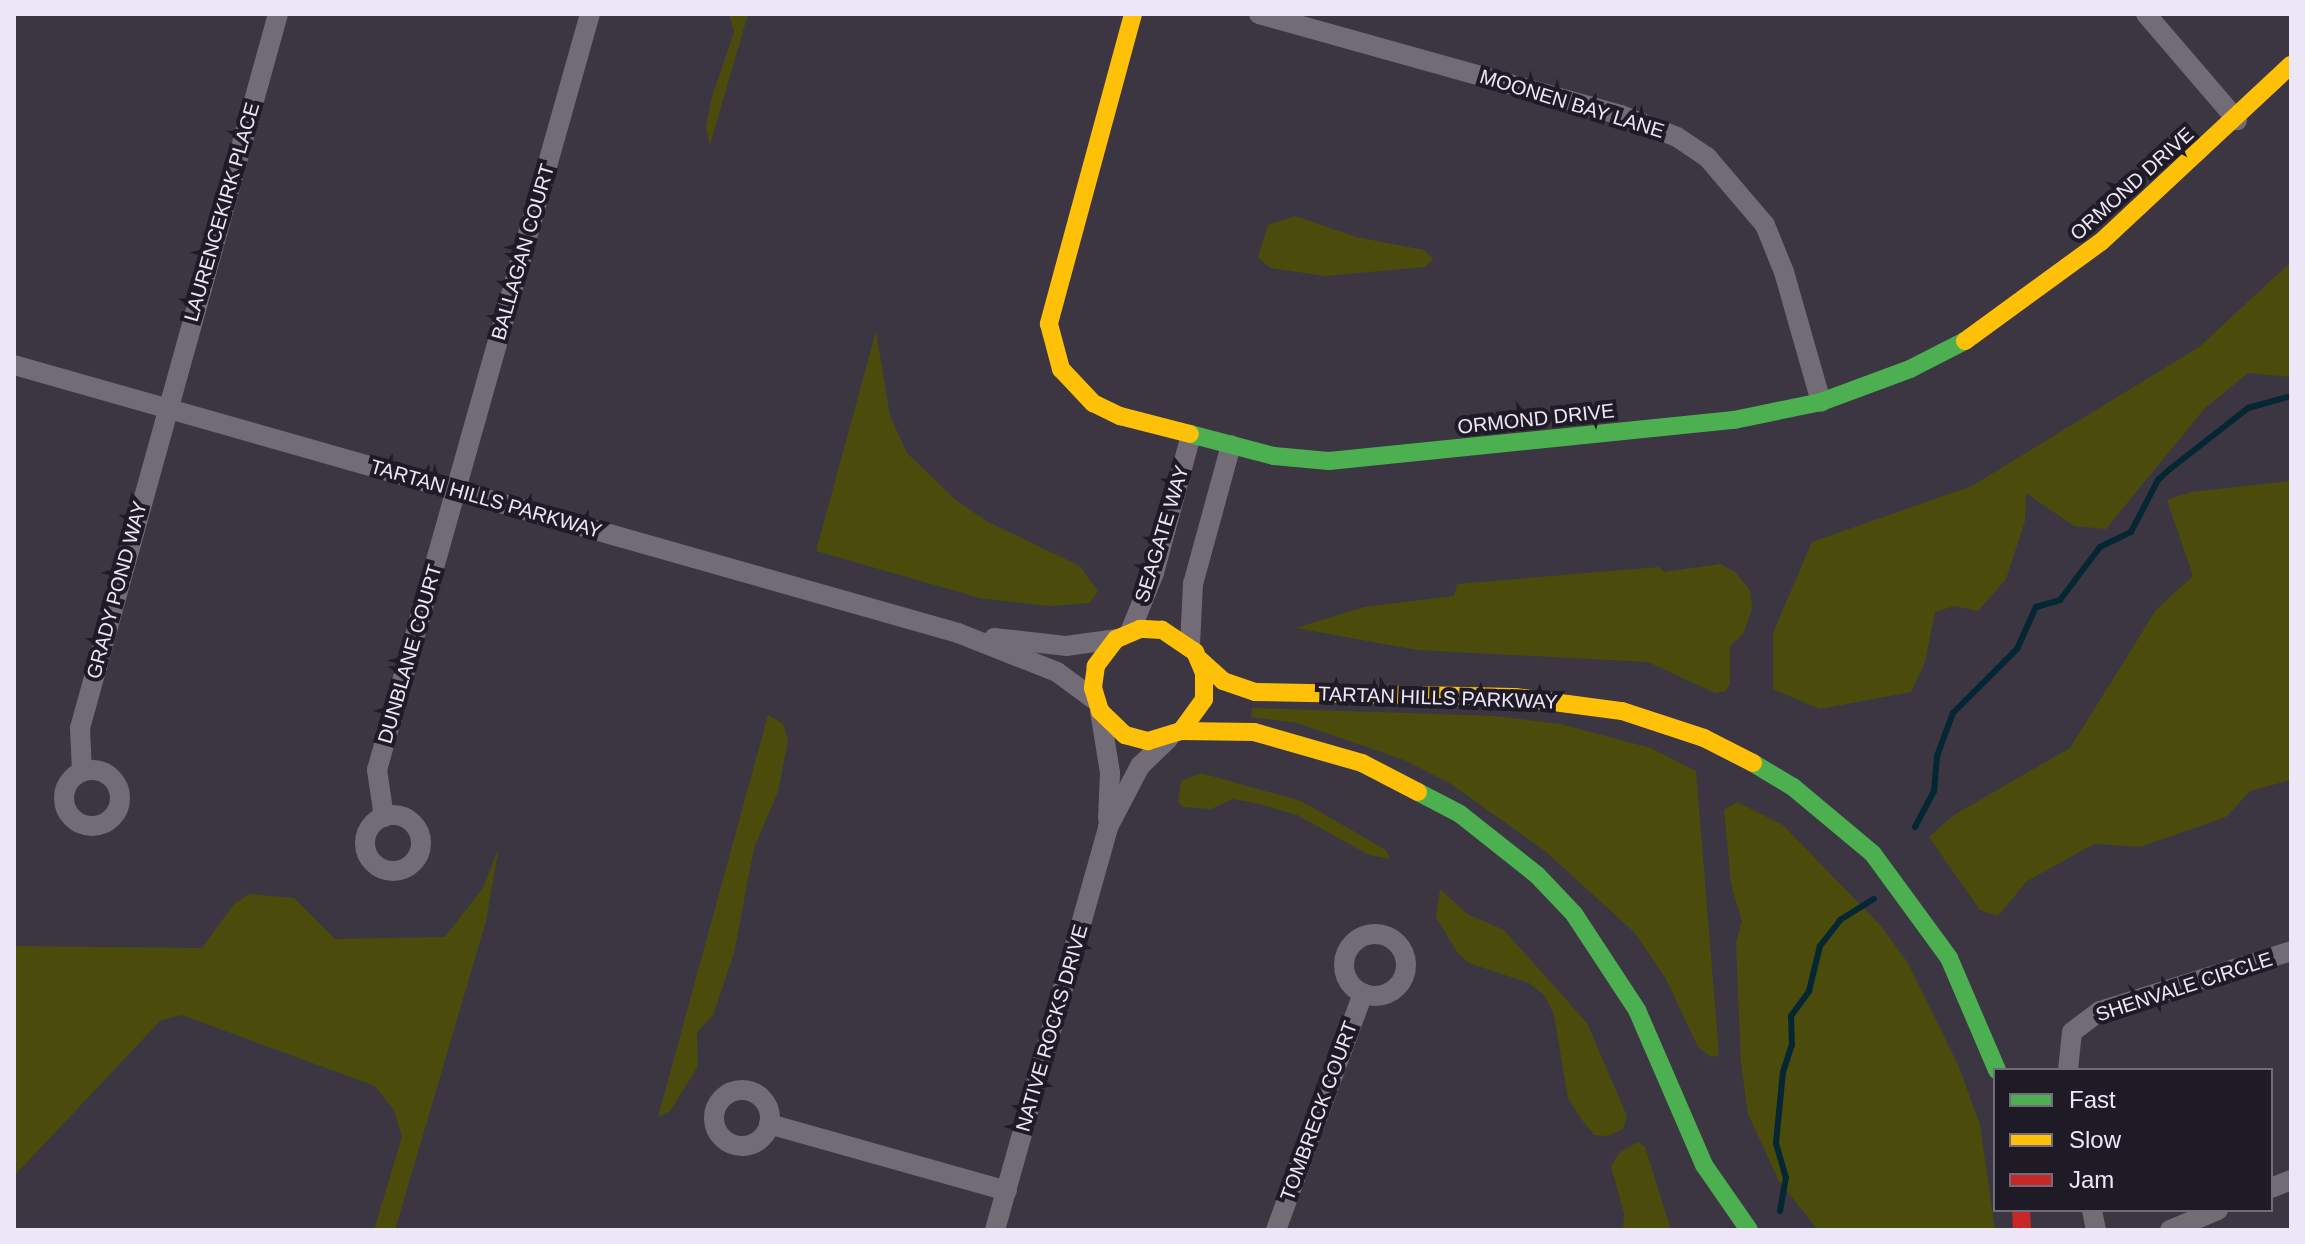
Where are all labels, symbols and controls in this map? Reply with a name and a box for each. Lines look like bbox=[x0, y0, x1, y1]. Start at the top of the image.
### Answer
street label: MOONEN BAY LANE bbox=[1477, 64, 1667, 144]
street label: LAURENCEKIRK PLACE bbox=[179, 100, 265, 324]
street label: ORMOND DRIVE bbox=[2065, 122, 2199, 246]
street label: BALLAGAN COURT bbox=[486, 161, 560, 343]
street label: ORMOND DRIVE bbox=[1456, 399, 1616, 439]
street label: TARTAN HILLS PARKWAY bbox=[367, 454, 605, 544]
street label: SEAGATE WAY bbox=[1130, 463, 1194, 605]
street label: GRADY POND WAY bbox=[82, 498, 152, 682]
street label: DUNBLANE COURT bbox=[373, 562, 447, 746]
street label: TARTAN HILLS PARKWAY bbox=[1318, 682, 1558, 714]
street label: NATIVE ROCKS DRIVE bbox=[1011, 922, 1093, 1134]
street label: SHENVALE CIRCLE bbox=[2093, 947, 2275, 1027]
street label: TOMBRECK COURT bbox=[1275, 1018, 1363, 1204]
legend bbox=[1993, 1068, 2273, 1212]
text: Fast bbox=[2069, 1086, 2116, 1113]
text: Slow bbox=[2069, 1126, 2121, 1153]
text: Jam bbox=[2069, 1166, 2114, 1193]

